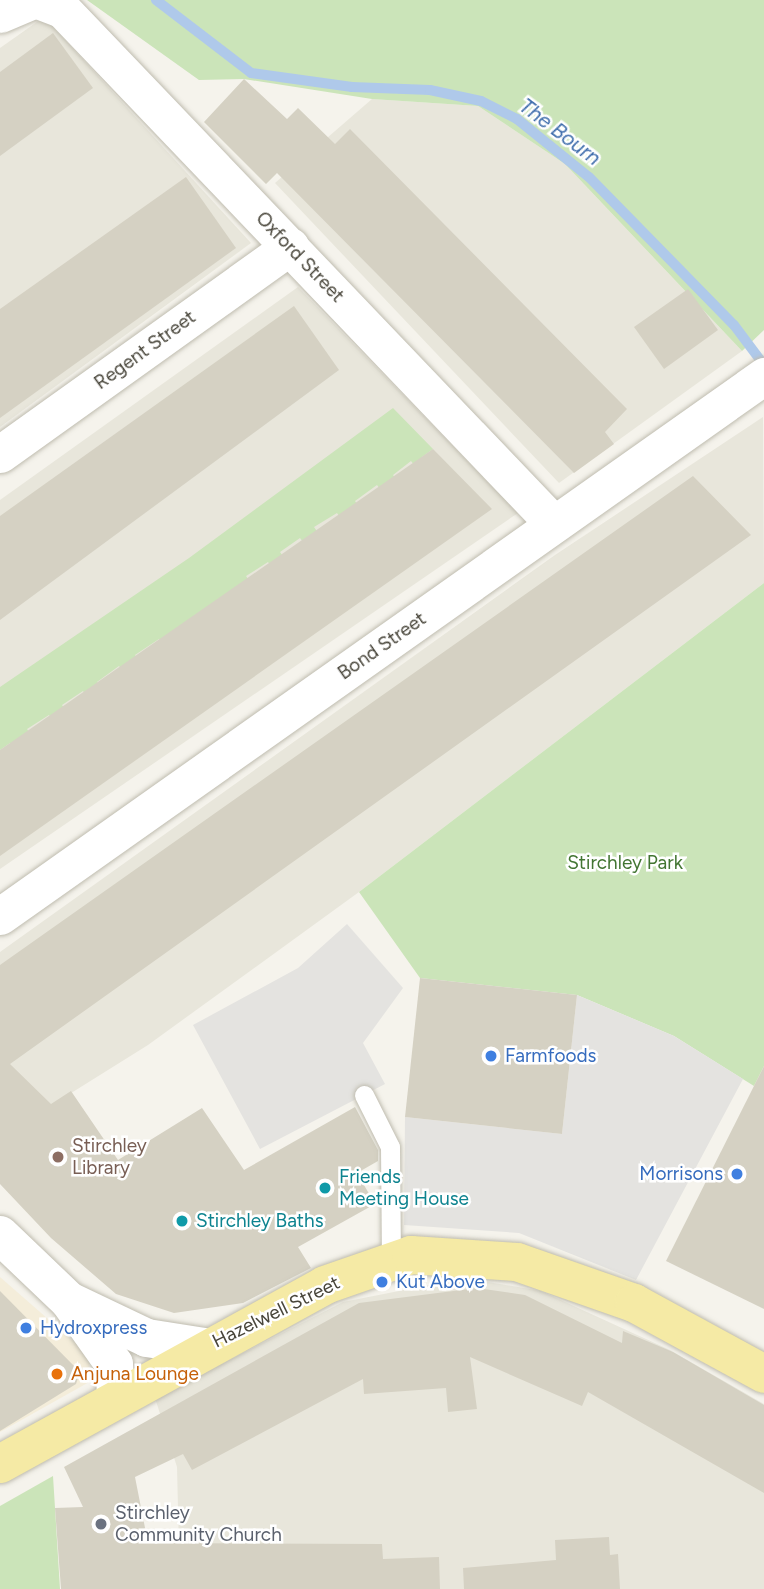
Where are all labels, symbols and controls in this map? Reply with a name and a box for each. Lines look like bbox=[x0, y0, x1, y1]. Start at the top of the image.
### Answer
water label: The Bourn bbox=[514, 93, 606, 171]
street label: Oxford Street bbox=[251, 207, 349, 307]
street label: Regent Street bbox=[90, 306, 200, 394]
street label: Bond Street bbox=[334, 607, 430, 685]
park label: Stirchley Park bbox=[567, 852, 683, 874]
place label: Farmfoods bbox=[505, 1045, 596, 1067]
marker: Farmfoods bbox=[483, 1048, 499, 1064]
place label: Stirchley Library bbox=[72, 1135, 147, 1179]
marker: Stirchley Library bbox=[50, 1149, 66, 1165]
place label: Morrisons bbox=[639, 1163, 723, 1185]
place label: Friends Meeting House bbox=[339, 1166, 469, 1210]
marker: Morrisons bbox=[729, 1166, 745, 1182]
marker: Friends Meeting House bbox=[317, 1180, 333, 1196]
place label: Stirchley Baths bbox=[196, 1210, 323, 1232]
marker: Stirchley Baths bbox=[174, 1213, 190, 1229]
street label: Hazelwell Street bbox=[208, 1271, 344, 1353]
place label: Kut Above bbox=[396, 1271, 485, 1293]
marker: Kut Above bbox=[374, 1274, 390, 1290]
place label: Hydroxpress bbox=[40, 1317, 147, 1339]
marker: Hydroxpress bbox=[18, 1320, 34, 1336]
place label: Anjuna Lounge bbox=[71, 1363, 199, 1385]
marker: Anjuna Lounge bbox=[49, 1366, 65, 1382]
place label: Stirchley Community Church bbox=[115, 1502, 282, 1546]
marker: Stirchley Community Church bbox=[93, 1516, 109, 1532]

